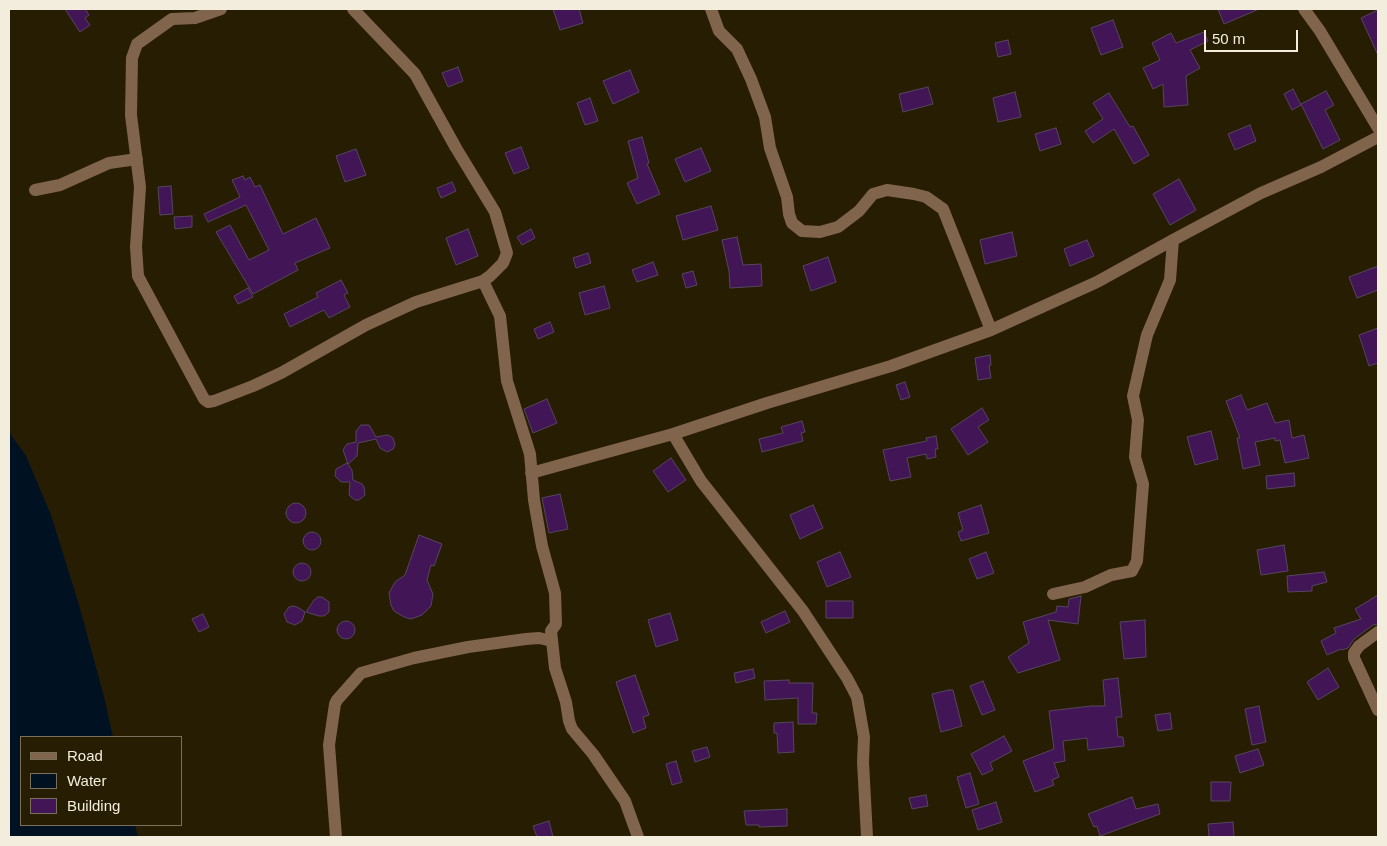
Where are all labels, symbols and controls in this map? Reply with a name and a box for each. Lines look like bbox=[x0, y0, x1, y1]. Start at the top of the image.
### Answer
scale bar bbox=[1207, 20, 1301, 52]
text: 50 m bbox=[1212, 30, 1245, 47]
legend bbox=[20, 736, 182, 826]
text: Road bbox=[67, 747, 103, 764]
text: Water bbox=[67, 772, 106, 789]
text: Building bbox=[67, 797, 120, 814]

